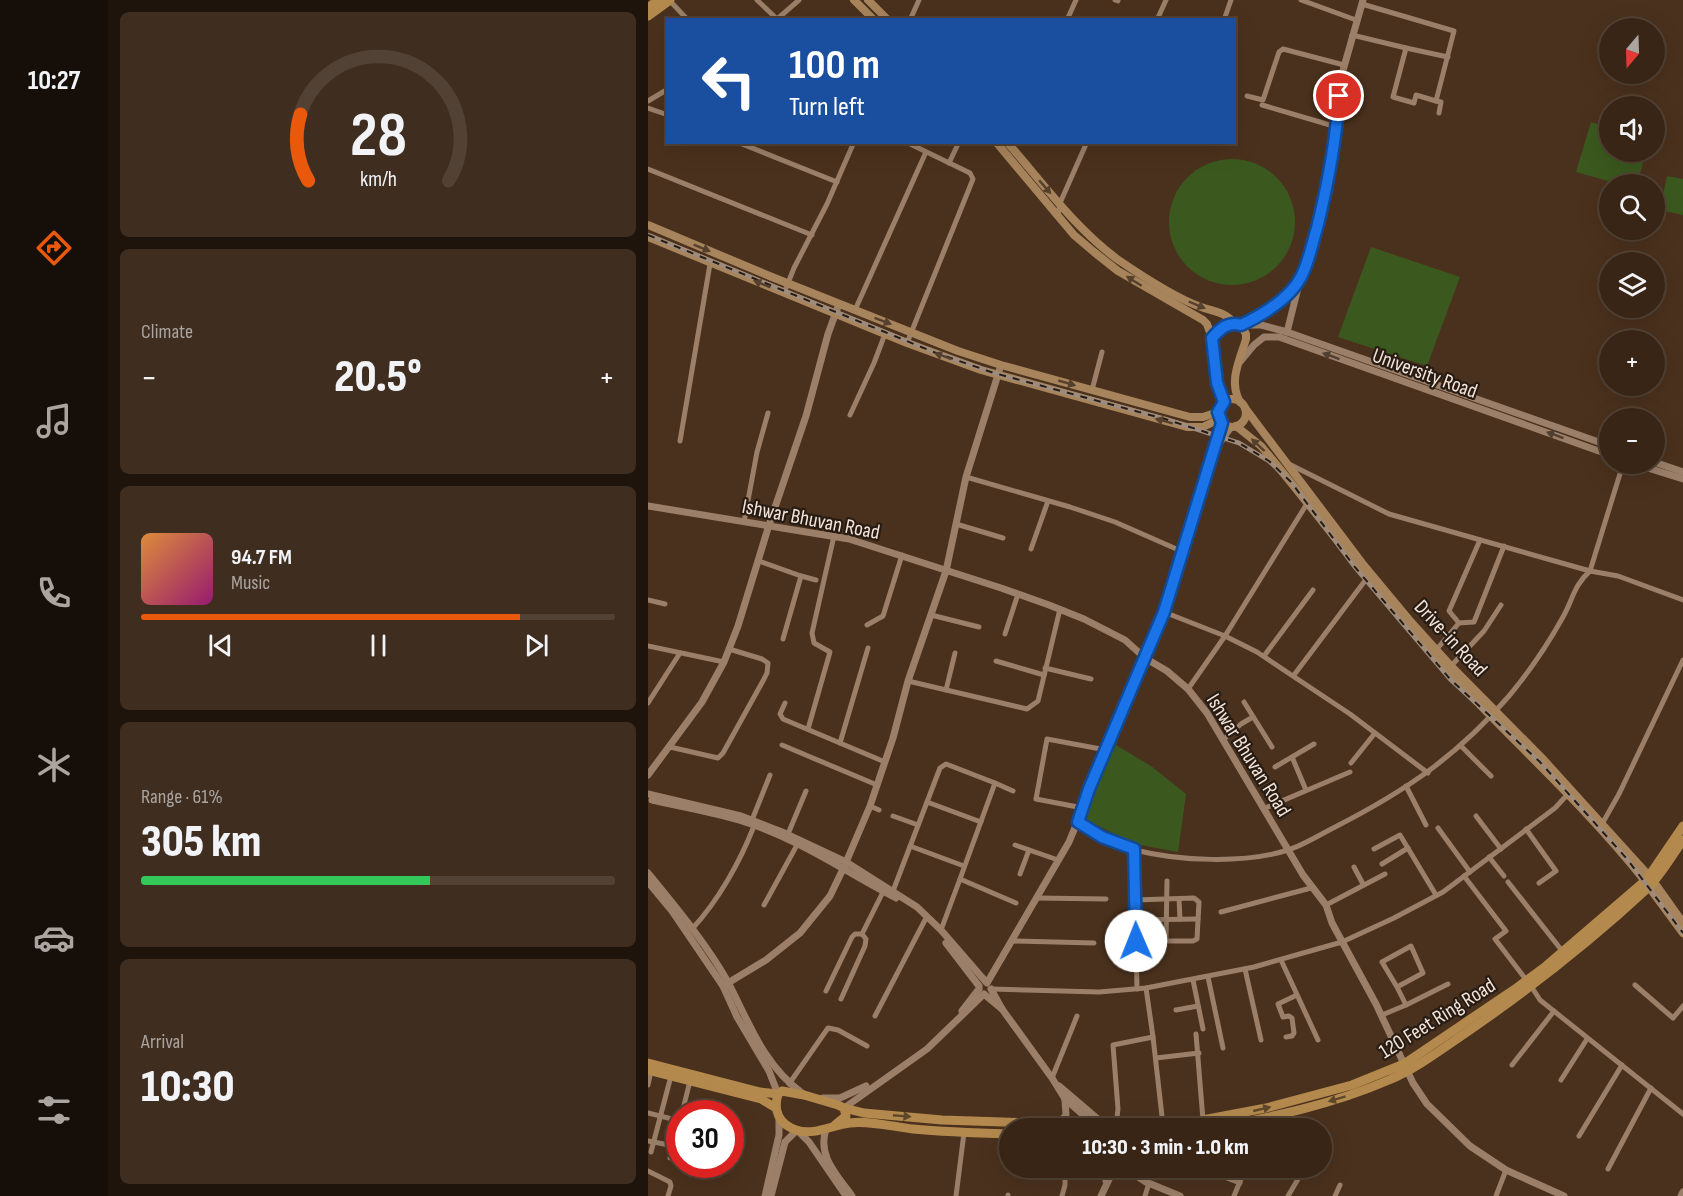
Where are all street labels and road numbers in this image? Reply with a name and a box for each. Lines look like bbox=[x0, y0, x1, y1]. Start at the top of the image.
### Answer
street label: University Road bbox=[1369, 343, 1481, 404]
street label: Ishwar Bhuvan Road bbox=[740, 494, 882, 545]
street label: Drive-in Road bbox=[1409, 595, 1492, 682]
street label: Ishwar Bhuvan Road bbox=[1201, 689, 1296, 821]
street label: 120 Feet Ring Road bbox=[1374, 973, 1500, 1064]

